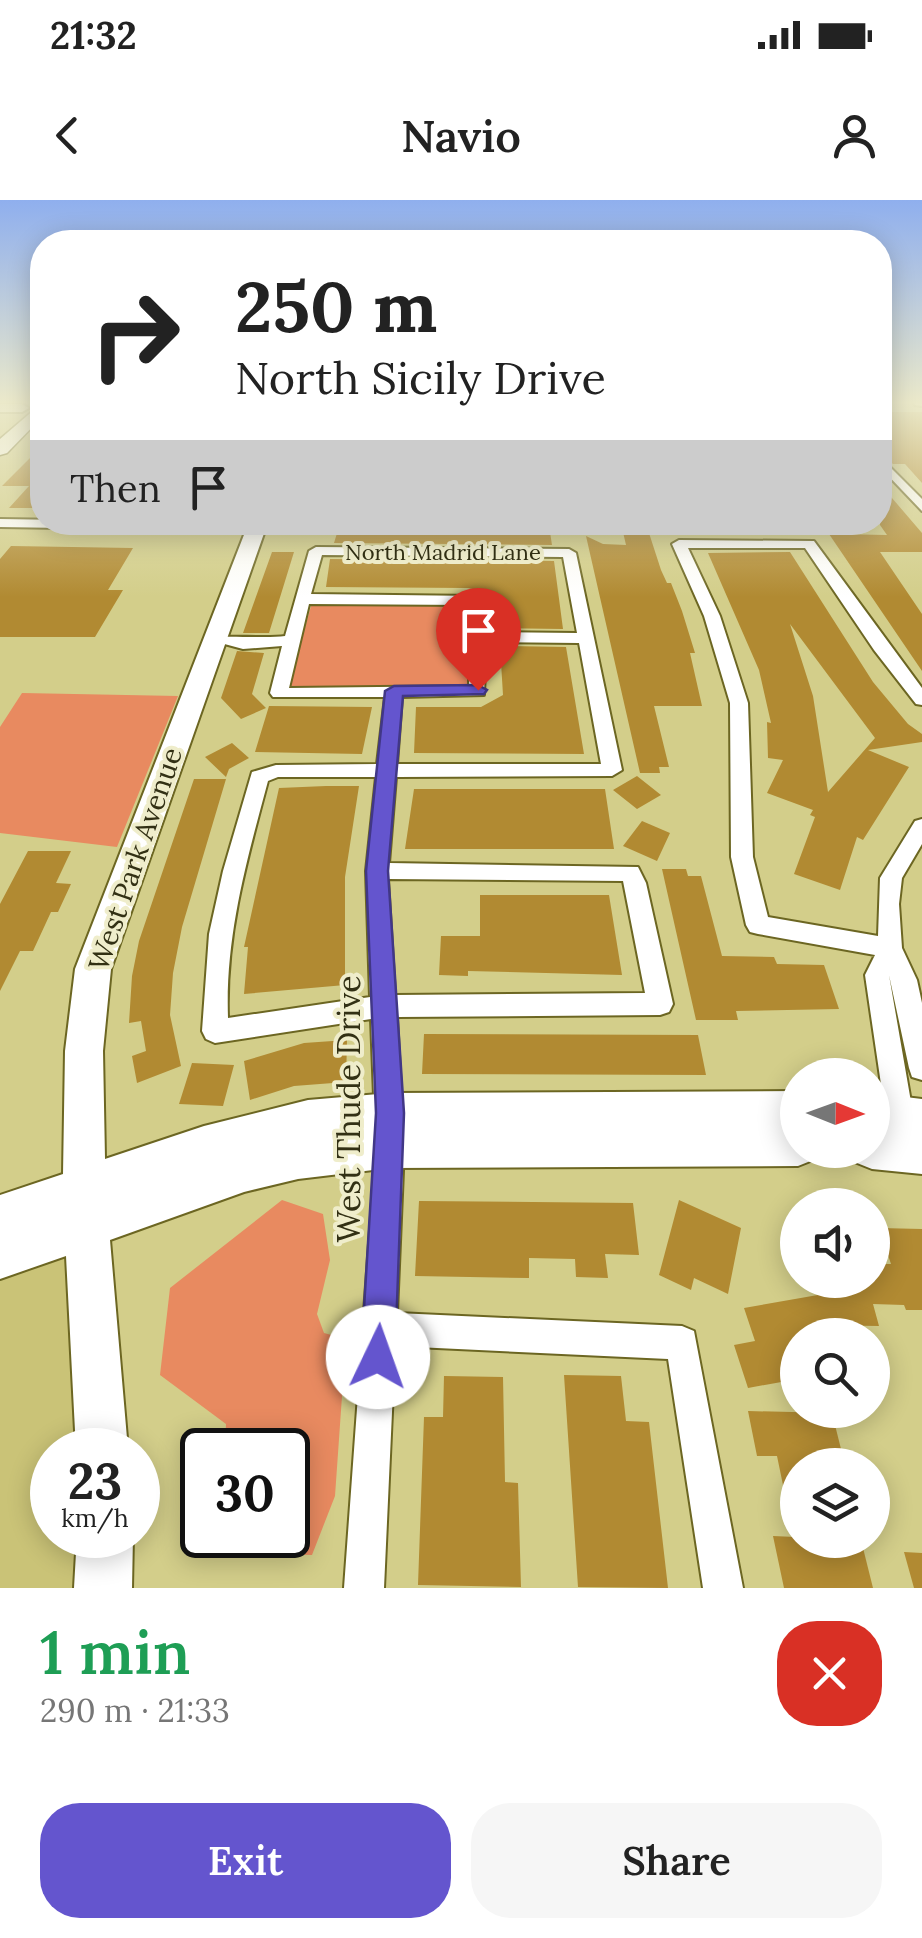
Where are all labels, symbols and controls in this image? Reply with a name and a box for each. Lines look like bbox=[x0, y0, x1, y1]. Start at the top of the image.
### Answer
text: 21:32 bbox=[50, 11, 137, 59]
text: Navio bbox=[401, 107, 521, 164]
icon: back bbox=[40, 108, 95, 163]
icon: person bbox=[827, 108, 882, 163]
text: 250 m bbox=[235, 262, 437, 351]
icon: right bbox=[70, 270, 200, 400]
text: North Sicily Drive bbox=[235, 349, 606, 406]
icon: arrive bbox=[181, 460, 236, 515]
text: Then bbox=[70, 464, 161, 512]
street label: North Madrid Lane bbox=[345, 538, 541, 566]
pin bbox=[436, 588, 521, 691]
icon: arrive bbox=[451, 603, 506, 658]
street label: West Park Avenue bbox=[80, 743, 190, 975]
street label: West Thude Drive bbox=[328, 975, 369, 1243]
north arrow bbox=[780, 1058, 890, 1168]
map controls bbox=[780, 1058, 890, 1558]
button: sound bbox=[780, 1188, 890, 1298]
position arrow bbox=[326, 1305, 430, 1409]
button: search bbox=[780, 1318, 890, 1428]
speed limit sign: 30 bbox=[180, 1428, 310, 1558]
button: layers bbox=[780, 1448, 890, 1558]
text: 23 bbox=[68, 1449, 122, 1513]
text: km/h bbox=[61, 1502, 129, 1534]
text: 1 min bbox=[40, 1614, 190, 1690]
button: close bbox=[777, 1621, 882, 1726]
text: 290 m · 21:33 bbox=[40, 1690, 230, 1731]
button: Exit bbox=[40, 1803, 451, 1918]
button: Share bbox=[471, 1803, 882, 1918]

